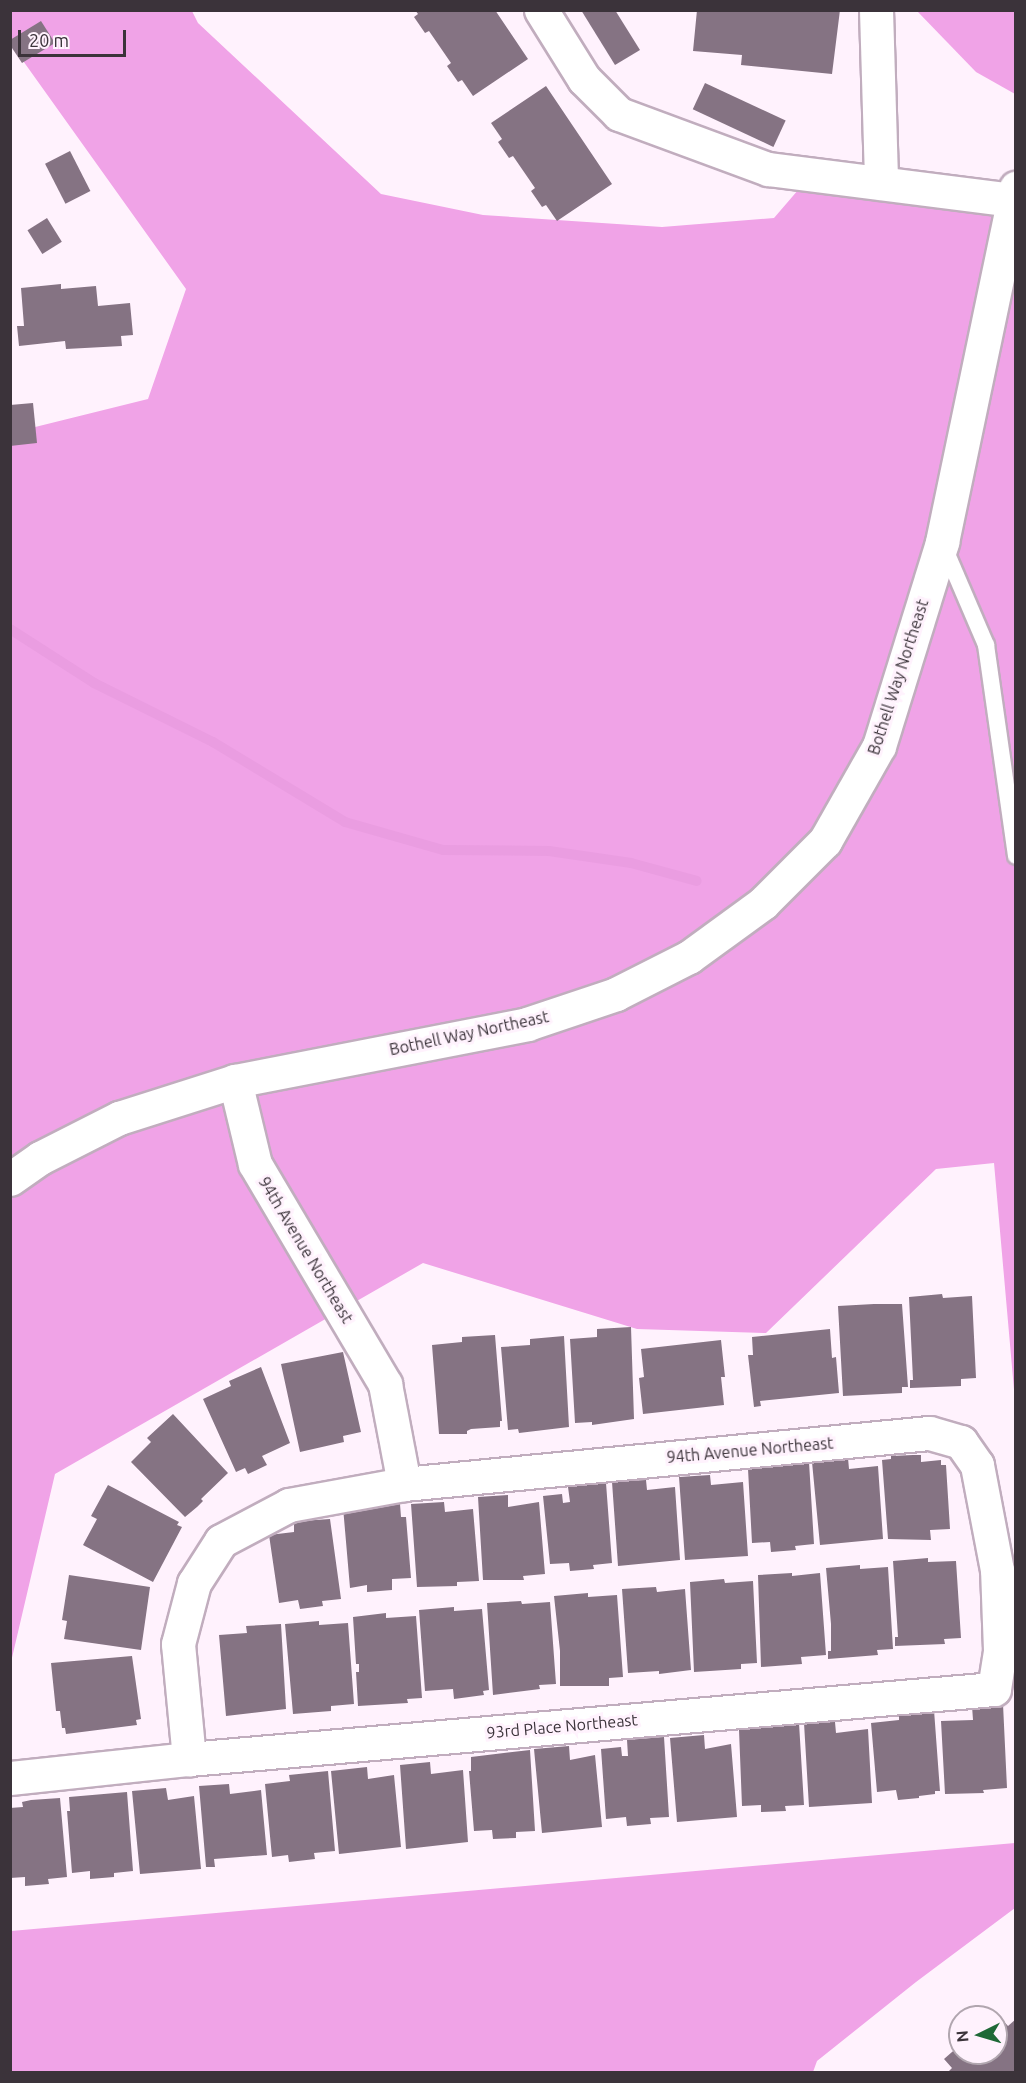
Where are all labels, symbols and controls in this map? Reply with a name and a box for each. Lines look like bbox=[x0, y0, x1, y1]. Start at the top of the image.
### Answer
scale bar bbox=[21, 18, 129, 56]
text: 20 m bbox=[29, 30, 69, 50]
street label: Bothell Way Northeast bbox=[864, 597, 932, 757]
street label: Bothell Way Northeast bbox=[388, 1007, 550, 1059]
street label: 94th Avenue Northeast bbox=[255, 1173, 357, 1327]
street label: 94th Avenue Northeast bbox=[666, 1433, 834, 1467]
street label: 93rd Place Northeast bbox=[486, 1710, 638, 1742]
north arrow bbox=[948, 2005, 1008, 2065]
text: N bbox=[953, 2030, 972, 2043]

